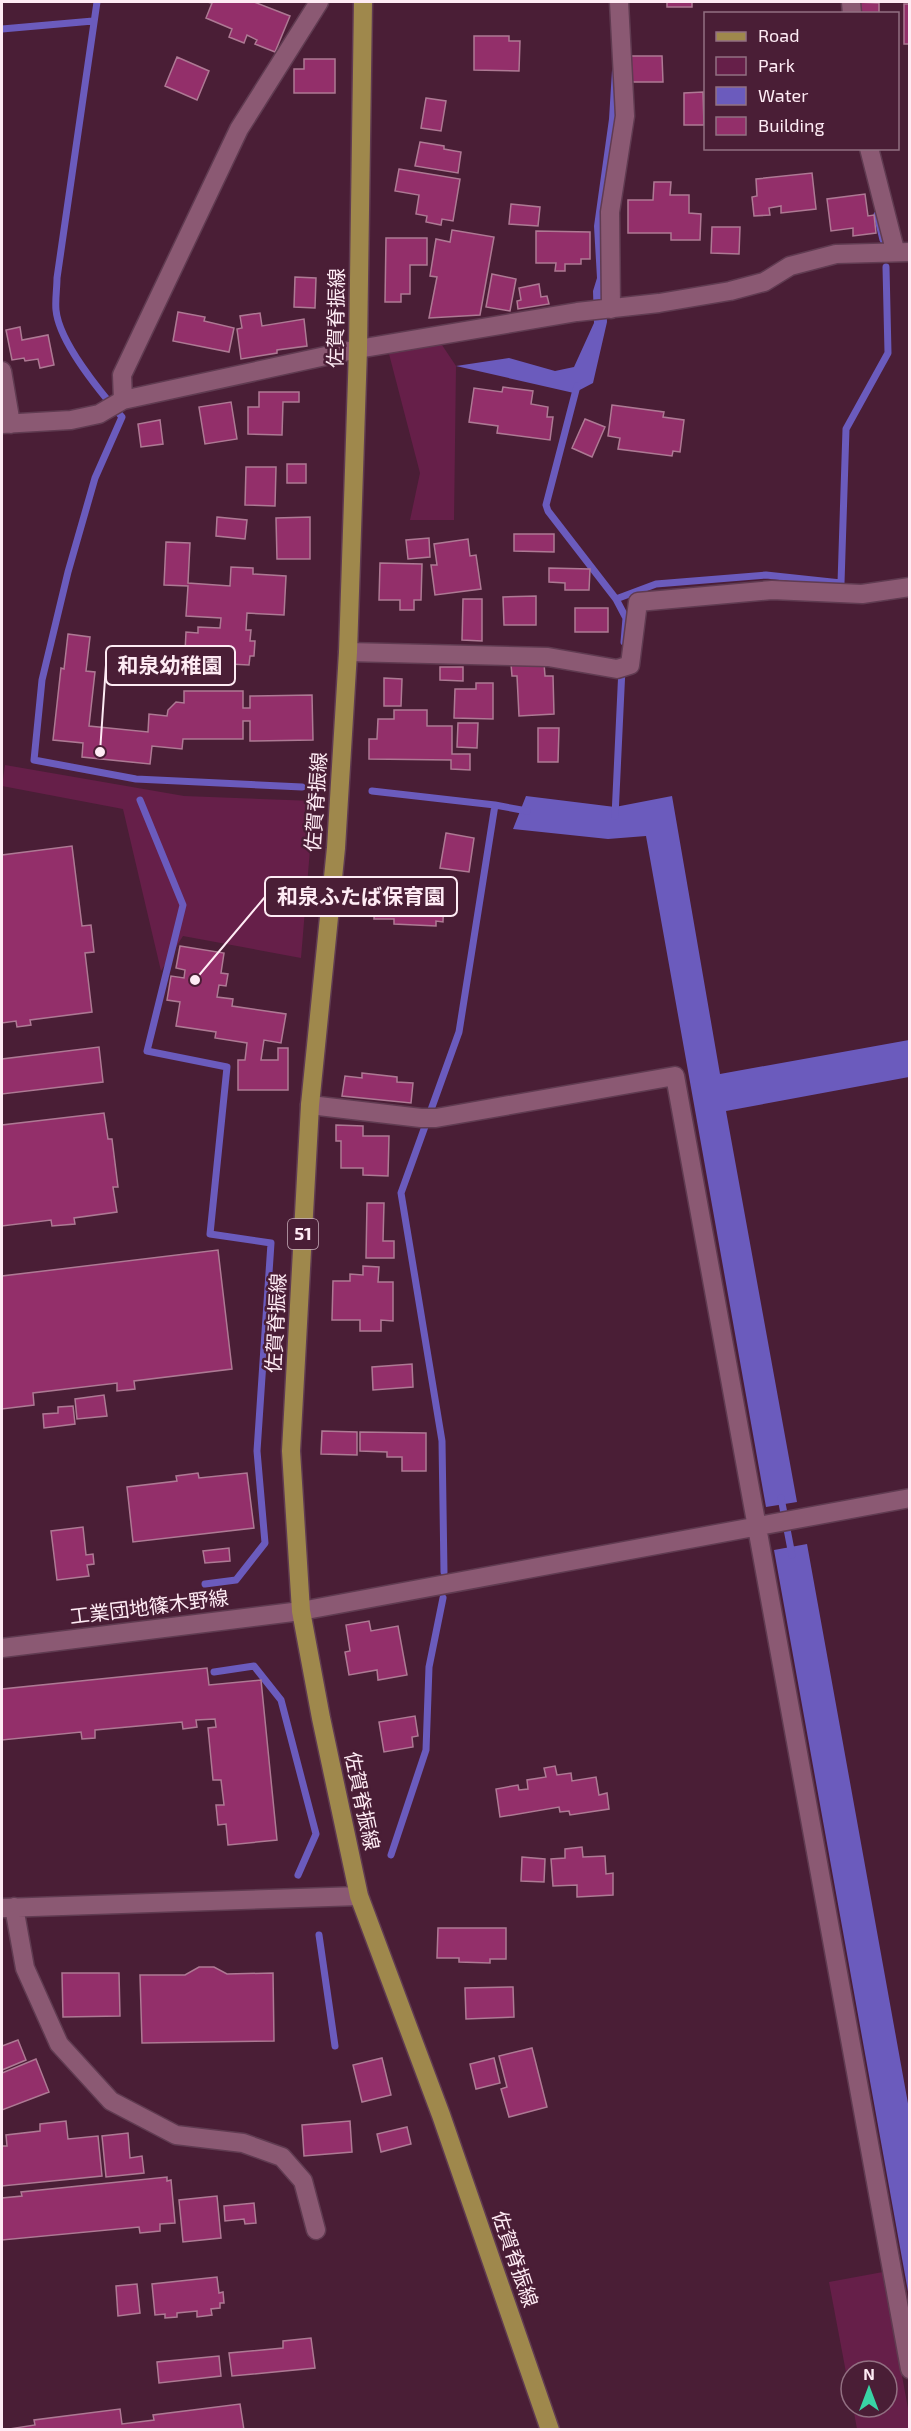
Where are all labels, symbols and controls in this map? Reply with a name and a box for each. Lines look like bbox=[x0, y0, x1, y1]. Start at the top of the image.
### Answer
legend bbox=[704, 12, 899, 150]
text: Road bbox=[758, 24, 799, 46]
text: Park bbox=[758, 54, 795, 76]
text: Water bbox=[758, 84, 808, 106]
text: Building bbox=[758, 114, 825, 136]
street label: 佐賀脊振線 bbox=[322, 268, 348, 368]
callout: 和泉幼稚園 bbox=[106, 646, 235, 685]
text: 和泉幼稚園 bbox=[118, 652, 223, 677]
street label: 佐賀脊振線 bbox=[300, 751, 330, 853]
callout: 和泉ふたば保育園 bbox=[265, 877, 457, 916]
text: 和泉ふたば保育園 bbox=[277, 883, 445, 908]
road number: 51 bbox=[288, 1219, 318, 1249]
street label: 佐賀脊振線 bbox=[260, 1272, 290, 1374]
street label: 工業団地篠木野線 bbox=[68, 1584, 230, 1628]
street label: 佐賀脊振線 bbox=[341, 1749, 385, 1852]
street label: 佐賀脊振線 bbox=[488, 2207, 544, 2310]
north arrow bbox=[839, 2359, 899, 2419]
text: N bbox=[863, 2364, 875, 2383]

